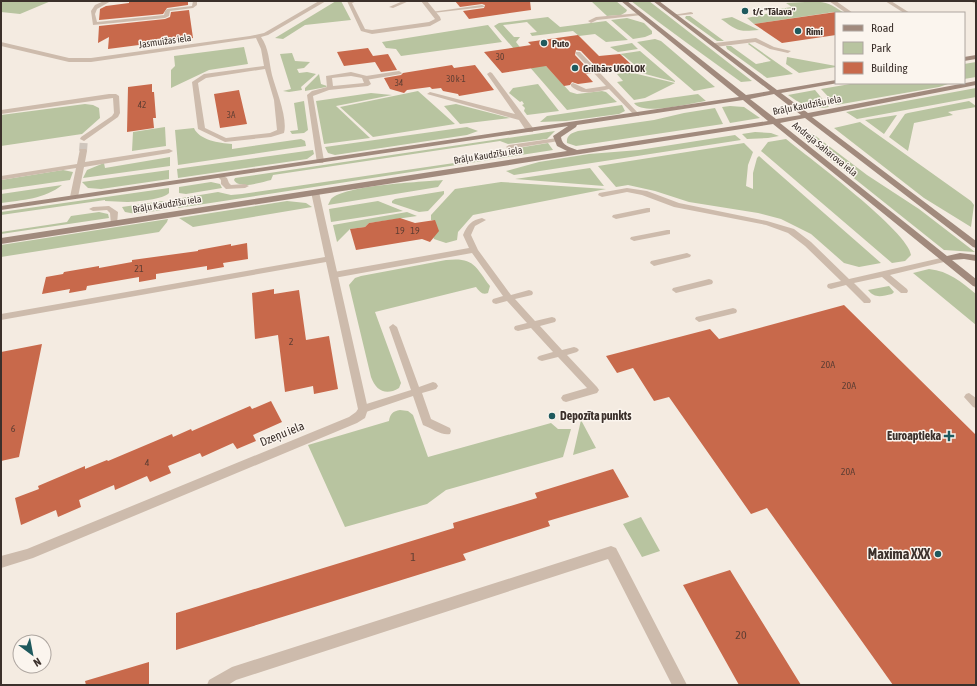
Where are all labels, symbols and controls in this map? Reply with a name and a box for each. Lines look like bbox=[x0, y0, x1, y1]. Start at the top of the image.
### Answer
marker: t/c "Tālava" bbox=[740, 6, 750, 16]
place label: t/c "Tālava" bbox=[752, 6, 796, 17]
legend bbox=[835, 12, 965, 84]
text: Road bbox=[871, 21, 894, 35]
marker: Rimi bbox=[793, 26, 803, 36]
place label: Rimi bbox=[806, 26, 823, 37]
street label: Jasmuižas iela bbox=[138, 32, 192, 50]
marker: Puto bbox=[539, 38, 549, 48]
place label: Puto bbox=[552, 38, 570, 49]
text: Park bbox=[871, 41, 892, 55]
house number: 30 bbox=[496, 52, 504, 62]
text: Building bbox=[871, 61, 909, 75]
marker: Grilbārs UGOLOK bbox=[570, 63, 580, 73]
place label: Grilbārs UGOLOK bbox=[583, 63, 645, 74]
house number: 30 k-1 bbox=[446, 74, 466, 84]
house number: 34 bbox=[395, 78, 403, 88]
street label: Brāļu Kaudzīšu iela bbox=[772, 93, 843, 117]
house number: 42 bbox=[138, 100, 146, 110]
house number: 3A bbox=[227, 110, 236, 120]
street label: Andreja Saharova iela bbox=[790, 119, 860, 179]
street label: Brāļu Kaudzīšu iela bbox=[453, 144, 524, 166]
street label: Brāļu Kaudzīšu iela bbox=[132, 193, 203, 215]
house number: 19 bbox=[395, 225, 405, 236]
house number: 19 bbox=[410, 225, 420, 236]
house number: 21 bbox=[134, 263, 144, 274]
house number: 2 bbox=[289, 336, 294, 347]
house number: 20A bbox=[821, 359, 835, 370]
house number: 20A bbox=[842, 380, 856, 391]
place label: Depozīta punkts bbox=[560, 409, 632, 423]
marker: Depozīta punkts bbox=[547, 411, 557, 421]
street label: Dzeņu iela bbox=[258, 419, 306, 449]
house number: 6 bbox=[11, 423, 16, 434]
place label: Euroaptieka bbox=[887, 429, 941, 443]
marker: Euroaptieka bbox=[944, 431, 954, 441]
house number: 4 bbox=[145, 457, 150, 468]
house number: 20A bbox=[841, 466, 855, 477]
place label: Maxima XXX bbox=[868, 546, 931, 562]
marker: Maxima XXX bbox=[933, 549, 943, 559]
house number: 1 bbox=[410, 550, 416, 564]
house number: 20 bbox=[735, 628, 747, 642]
north arrow bbox=[12, 634, 52, 674]
text: N bbox=[31, 656, 43, 669]

